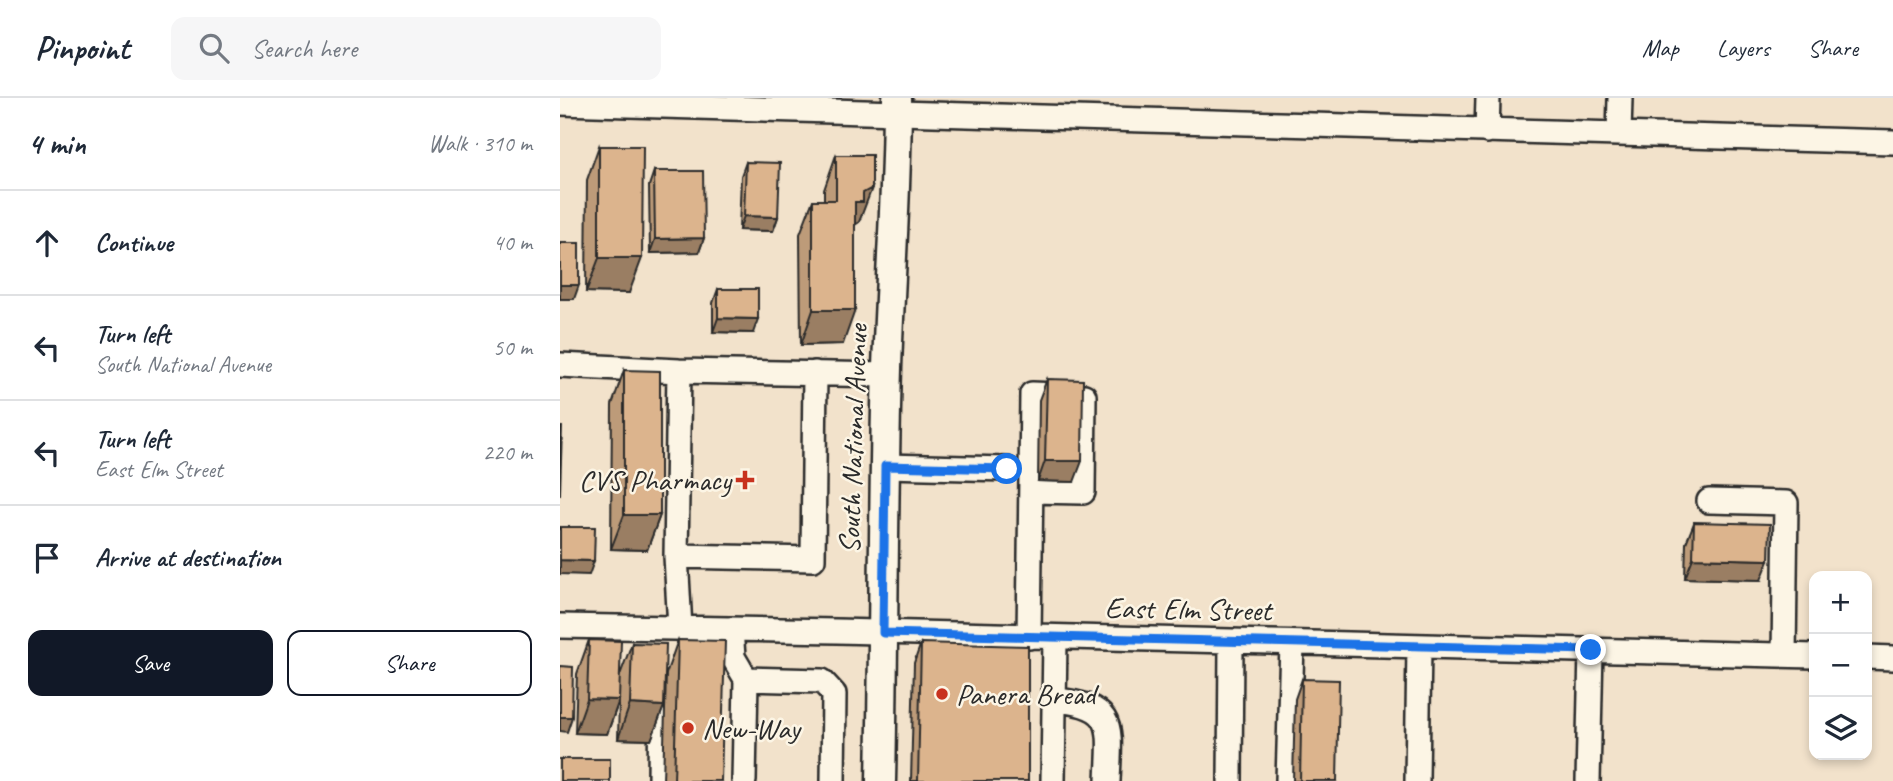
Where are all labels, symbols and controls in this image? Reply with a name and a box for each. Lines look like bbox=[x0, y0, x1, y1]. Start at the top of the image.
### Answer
search box bbox=[171, 17, 661, 80]
text: Pinpoint bbox=[35, 27, 129, 69]
icon: search bbox=[195, 29, 233, 67]
text: Search here bbox=[251, 32, 357, 65]
text: Map bbox=[1642, 33, 1679, 63]
text: Layers bbox=[1717, 33, 1770, 63]
text: Share bbox=[1808, 33, 1858, 63]
text: 4 min bbox=[28, 125, 85, 163]
text: Walk · 310 m bbox=[428, 129, 532, 158]
icon: ahead bbox=[28, 224, 66, 262]
text: Continue bbox=[95, 226, 173, 259]
text: 40 m bbox=[493, 228, 532, 257]
text: Turn left bbox=[95, 317, 170, 350]
street label: South National Avenue bbox=[830, 321, 876, 554]
icon: left bbox=[28, 329, 66, 367]
text: 50 m bbox=[493, 333, 532, 362]
text: South National Avenue bbox=[95, 350, 271, 379]
text: Turn left bbox=[95, 422, 170, 455]
icon: left bbox=[28, 434, 66, 472]
text: 220 m bbox=[483, 438, 532, 467]
route start bbox=[991, 453, 1022, 484]
text: East Elm Street bbox=[95, 455, 223, 484]
place label: CVS Pharmacy bbox=[579, 461, 733, 499]
marker: CVS Pharmacy bbox=[737, 472, 753, 488]
icon: arrive bbox=[28, 539, 66, 577]
text: Arrive at destination bbox=[95, 541, 281, 574]
map controls bbox=[1809, 571, 1872, 760]
button: + bbox=[1809, 571, 1872, 634]
street label: East Elm Street bbox=[1104, 589, 1275, 630]
button: Save bbox=[28, 630, 273, 696]
button: Share bbox=[287, 630, 532, 696]
route end bbox=[1575, 634, 1606, 665]
button: − bbox=[1809, 634, 1872, 697]
place label: Panera Bread bbox=[956, 675, 1100, 713]
marker: Panera Bread bbox=[934, 686, 950, 702]
button: layers bbox=[1809, 697, 1872, 760]
place label: New-Way bbox=[702, 709, 802, 747]
marker: New-Way bbox=[680, 720, 696, 736]

